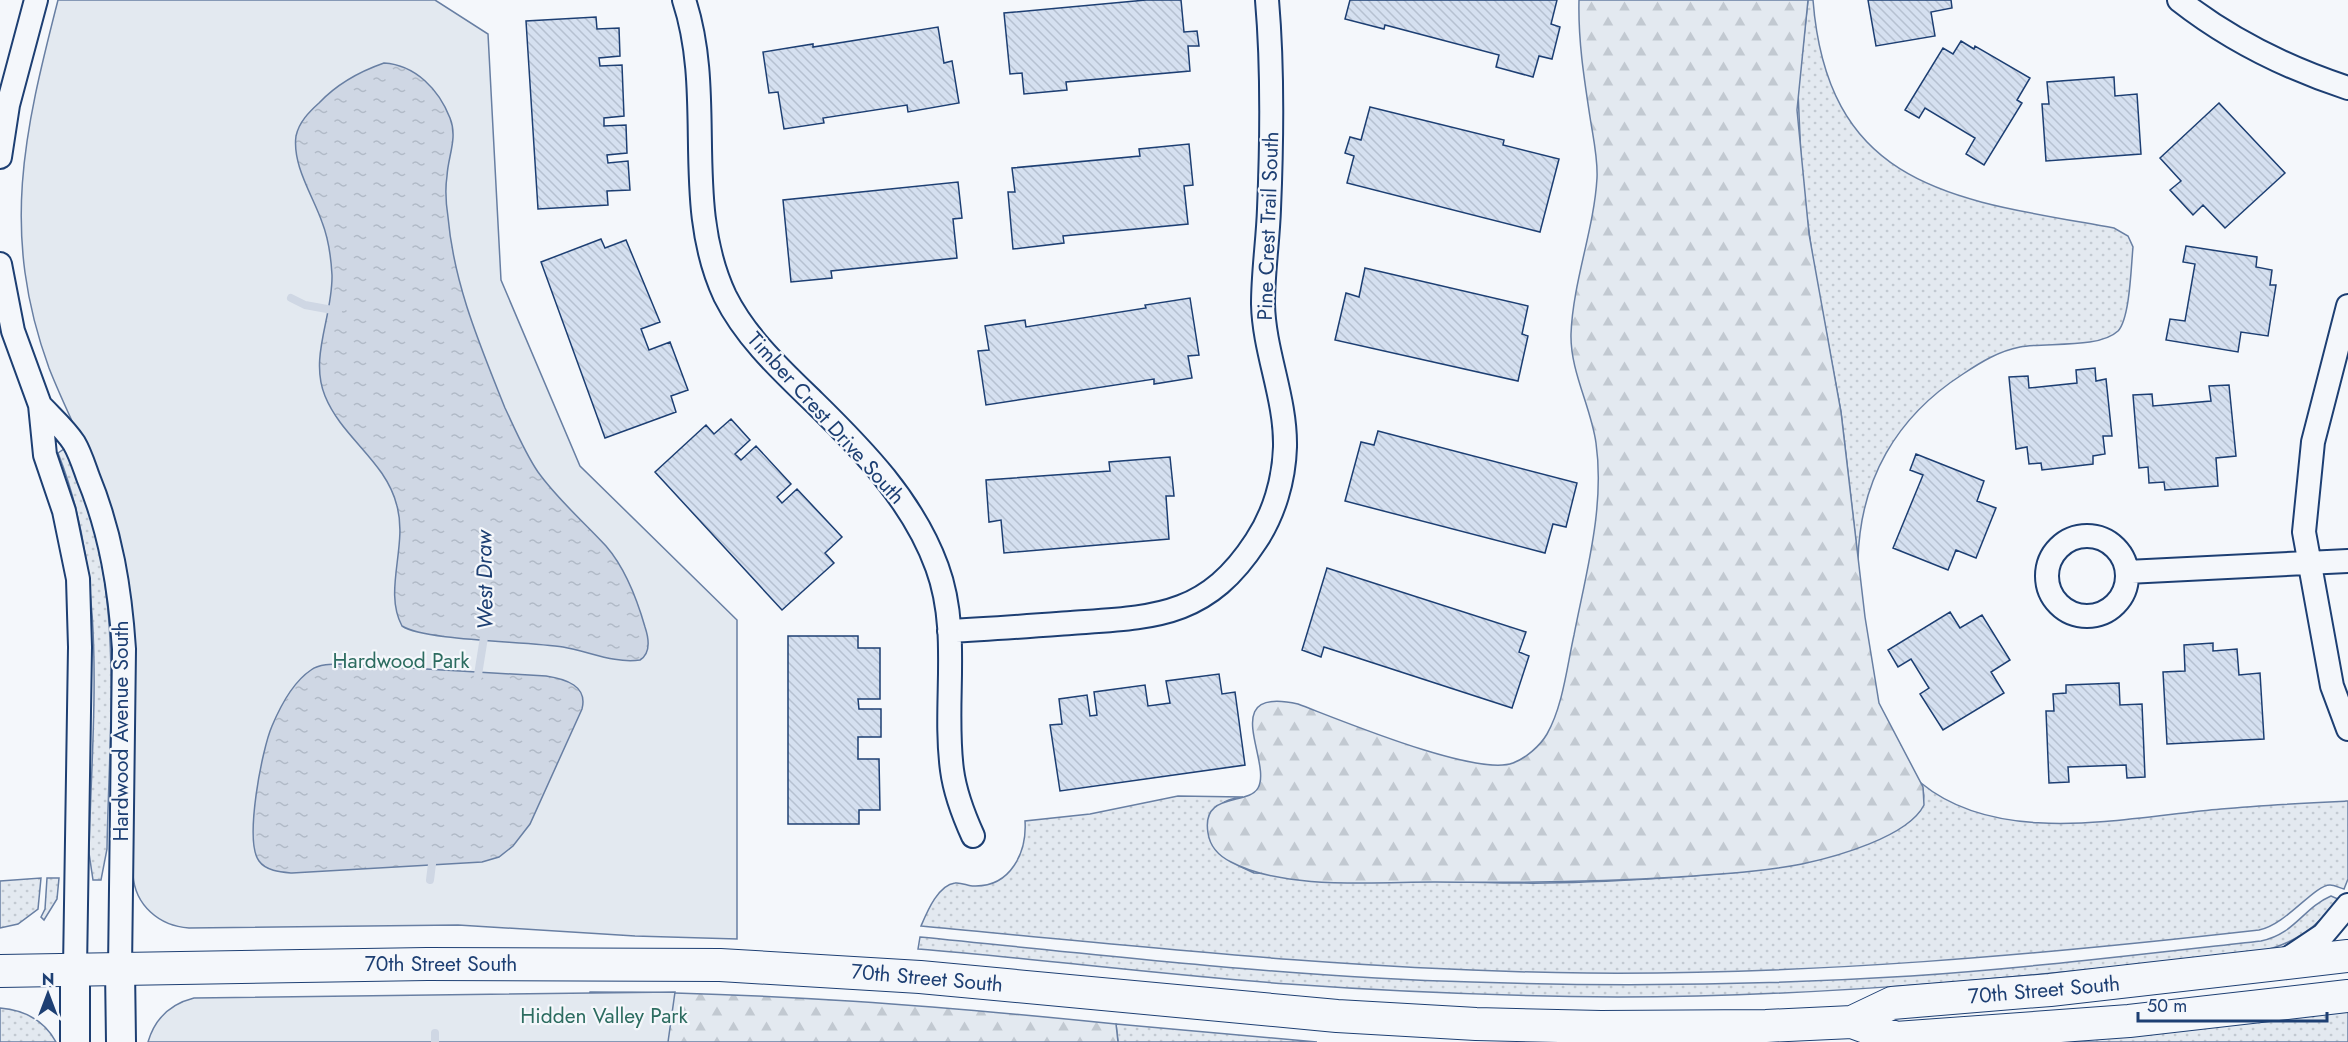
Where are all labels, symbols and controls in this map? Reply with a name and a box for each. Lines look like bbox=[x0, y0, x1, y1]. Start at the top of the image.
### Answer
street label: Pine Crest Trail South bbox=[1250, 131, 1286, 321]
street label: Timber Crest Drive South bbox=[740, 325, 912, 511]
water label: West Draw bbox=[467, 529, 501, 630]
street label: Hardwood Avenue South bbox=[106, 620, 136, 842]
park label: Hardwood Park bbox=[333, 646, 470, 676]
street label: 70th Street South bbox=[365, 949, 517, 979]
street label: 70th Street South bbox=[850, 956, 1004, 1000]
north arrow bbox=[18, 964, 78, 1024]
text: N bbox=[42, 968, 54, 991]
street label: 70th Street South bbox=[1967, 968, 2121, 1012]
scale bar bbox=[2138, 985, 2327, 1023]
text: 50 m bbox=[2147, 993, 2187, 1019]
park label: Hidden Valley Park bbox=[520, 1001, 689, 1031]

